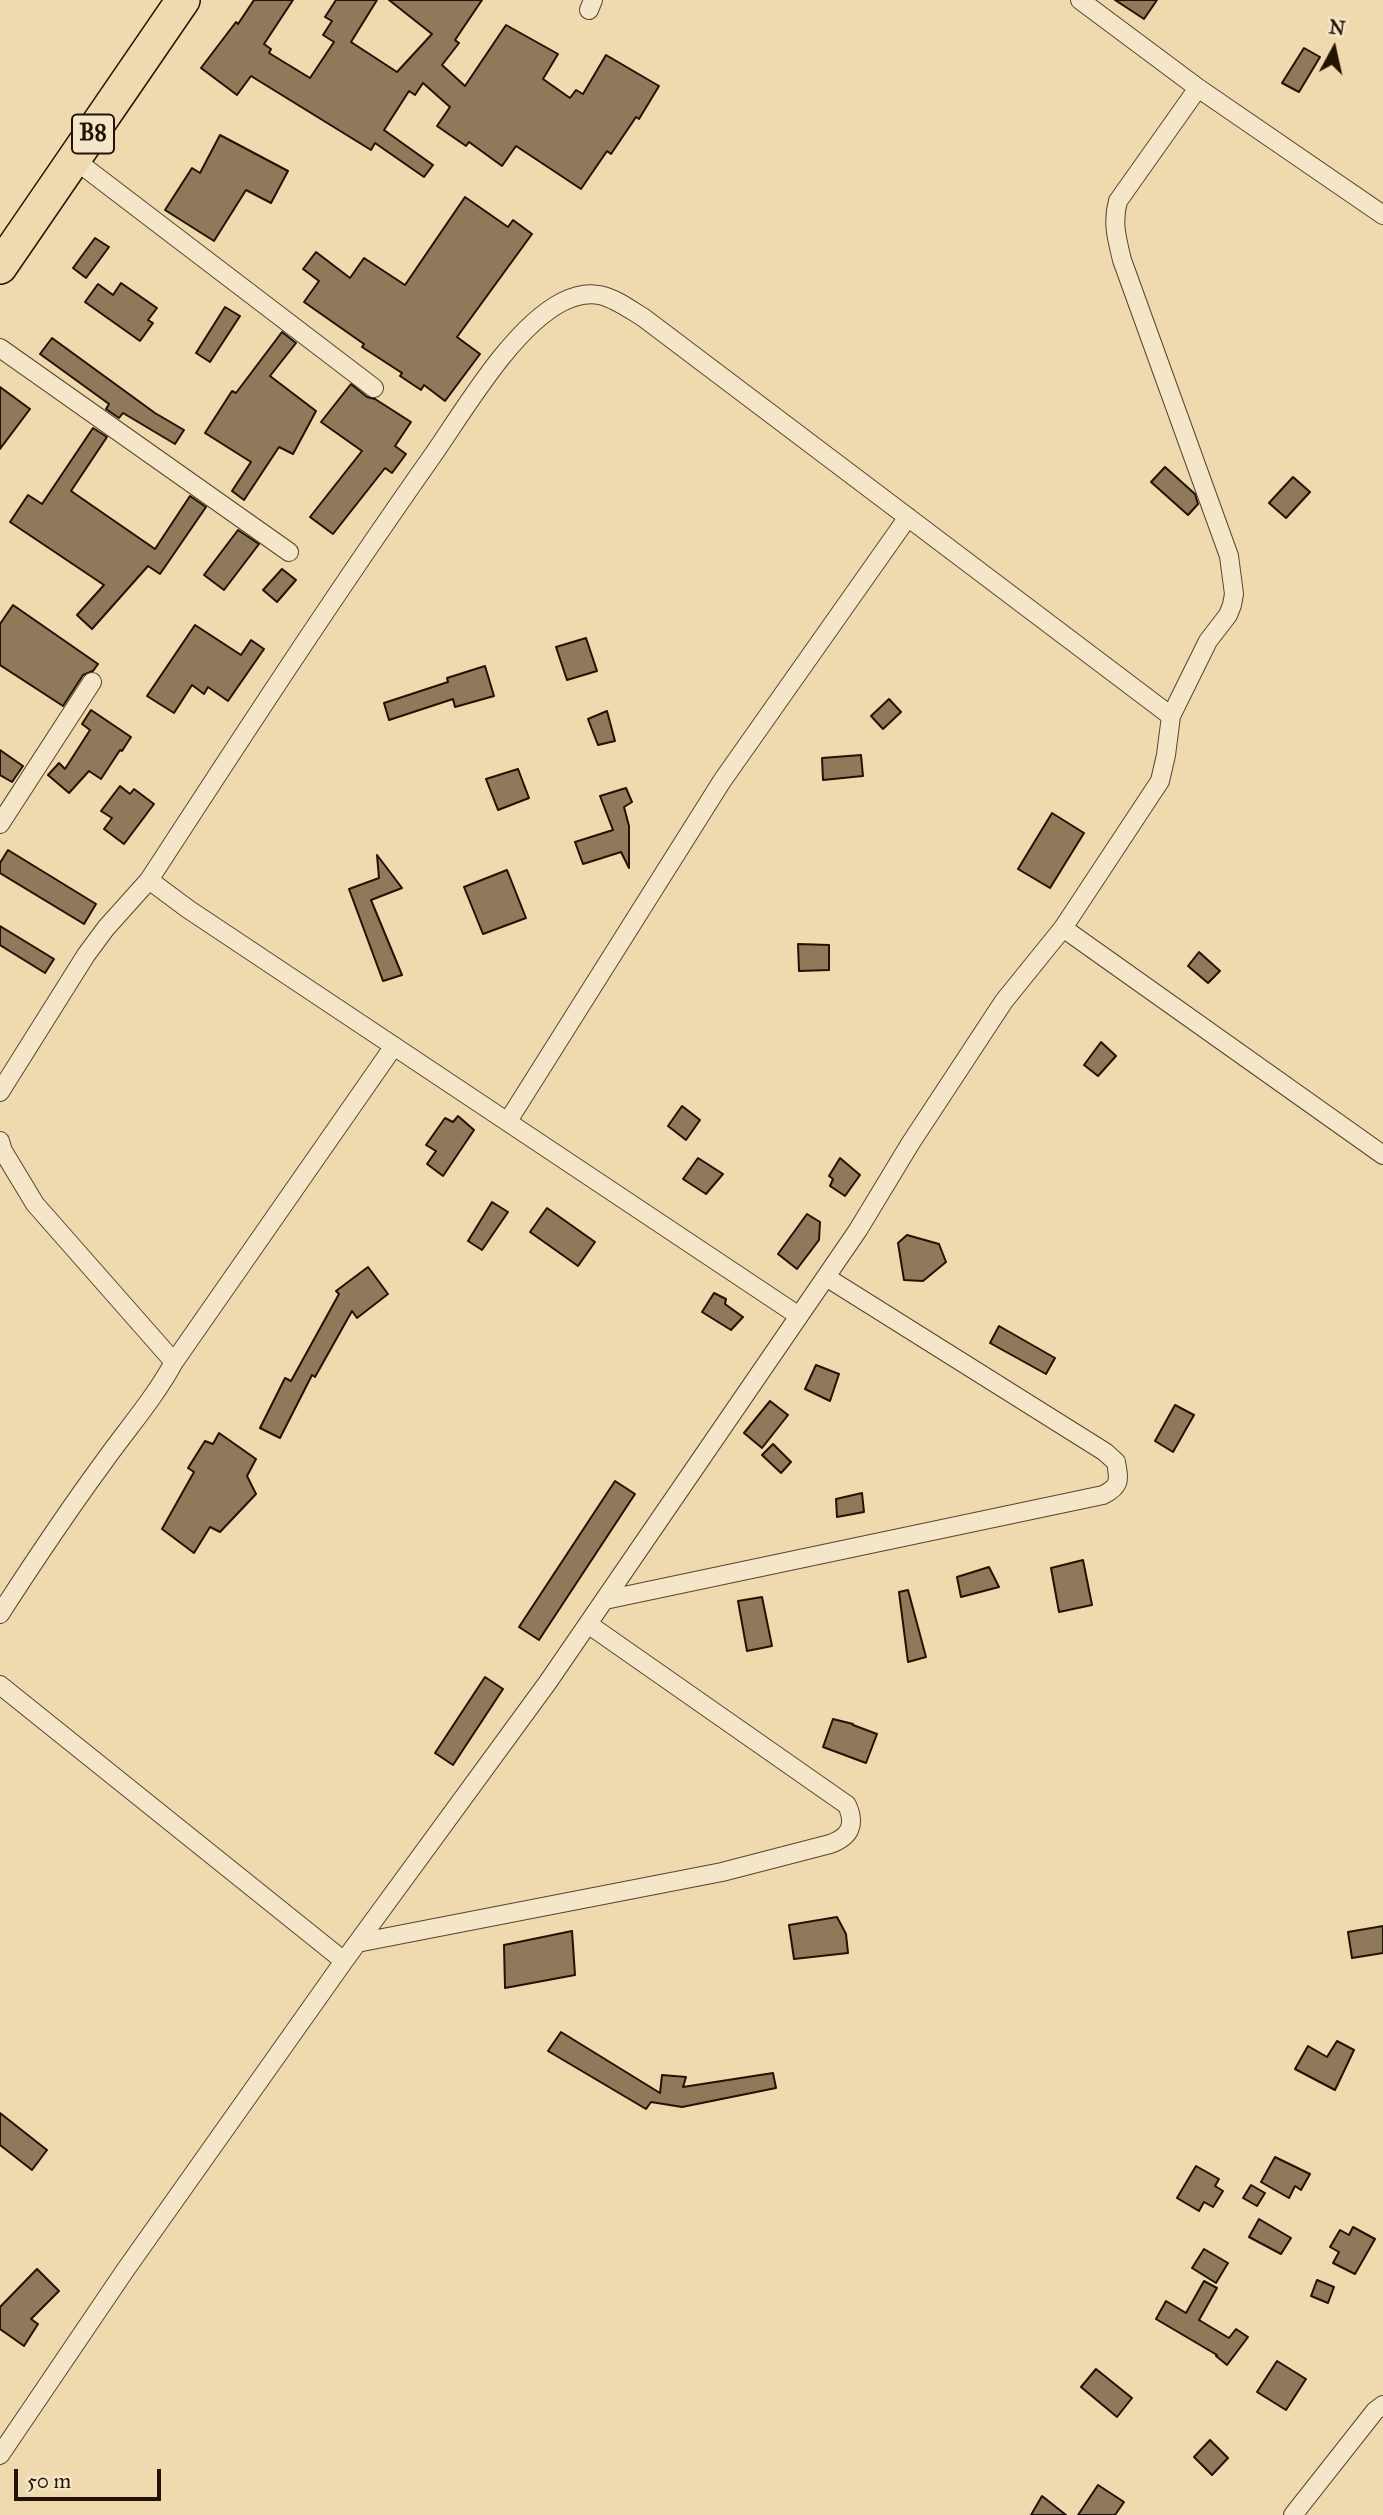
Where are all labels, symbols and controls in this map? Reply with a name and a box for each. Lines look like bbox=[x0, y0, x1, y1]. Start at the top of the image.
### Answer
north arrow bbox=[1299, 14, 1369, 84]
text: N bbox=[1327, 15, 1347, 40]
road number: B8 bbox=[72, 114, 114, 154]
scale bar bbox=[18, 2456, 164, 2500]
text: 50 m bbox=[27, 2468, 71, 2494]

